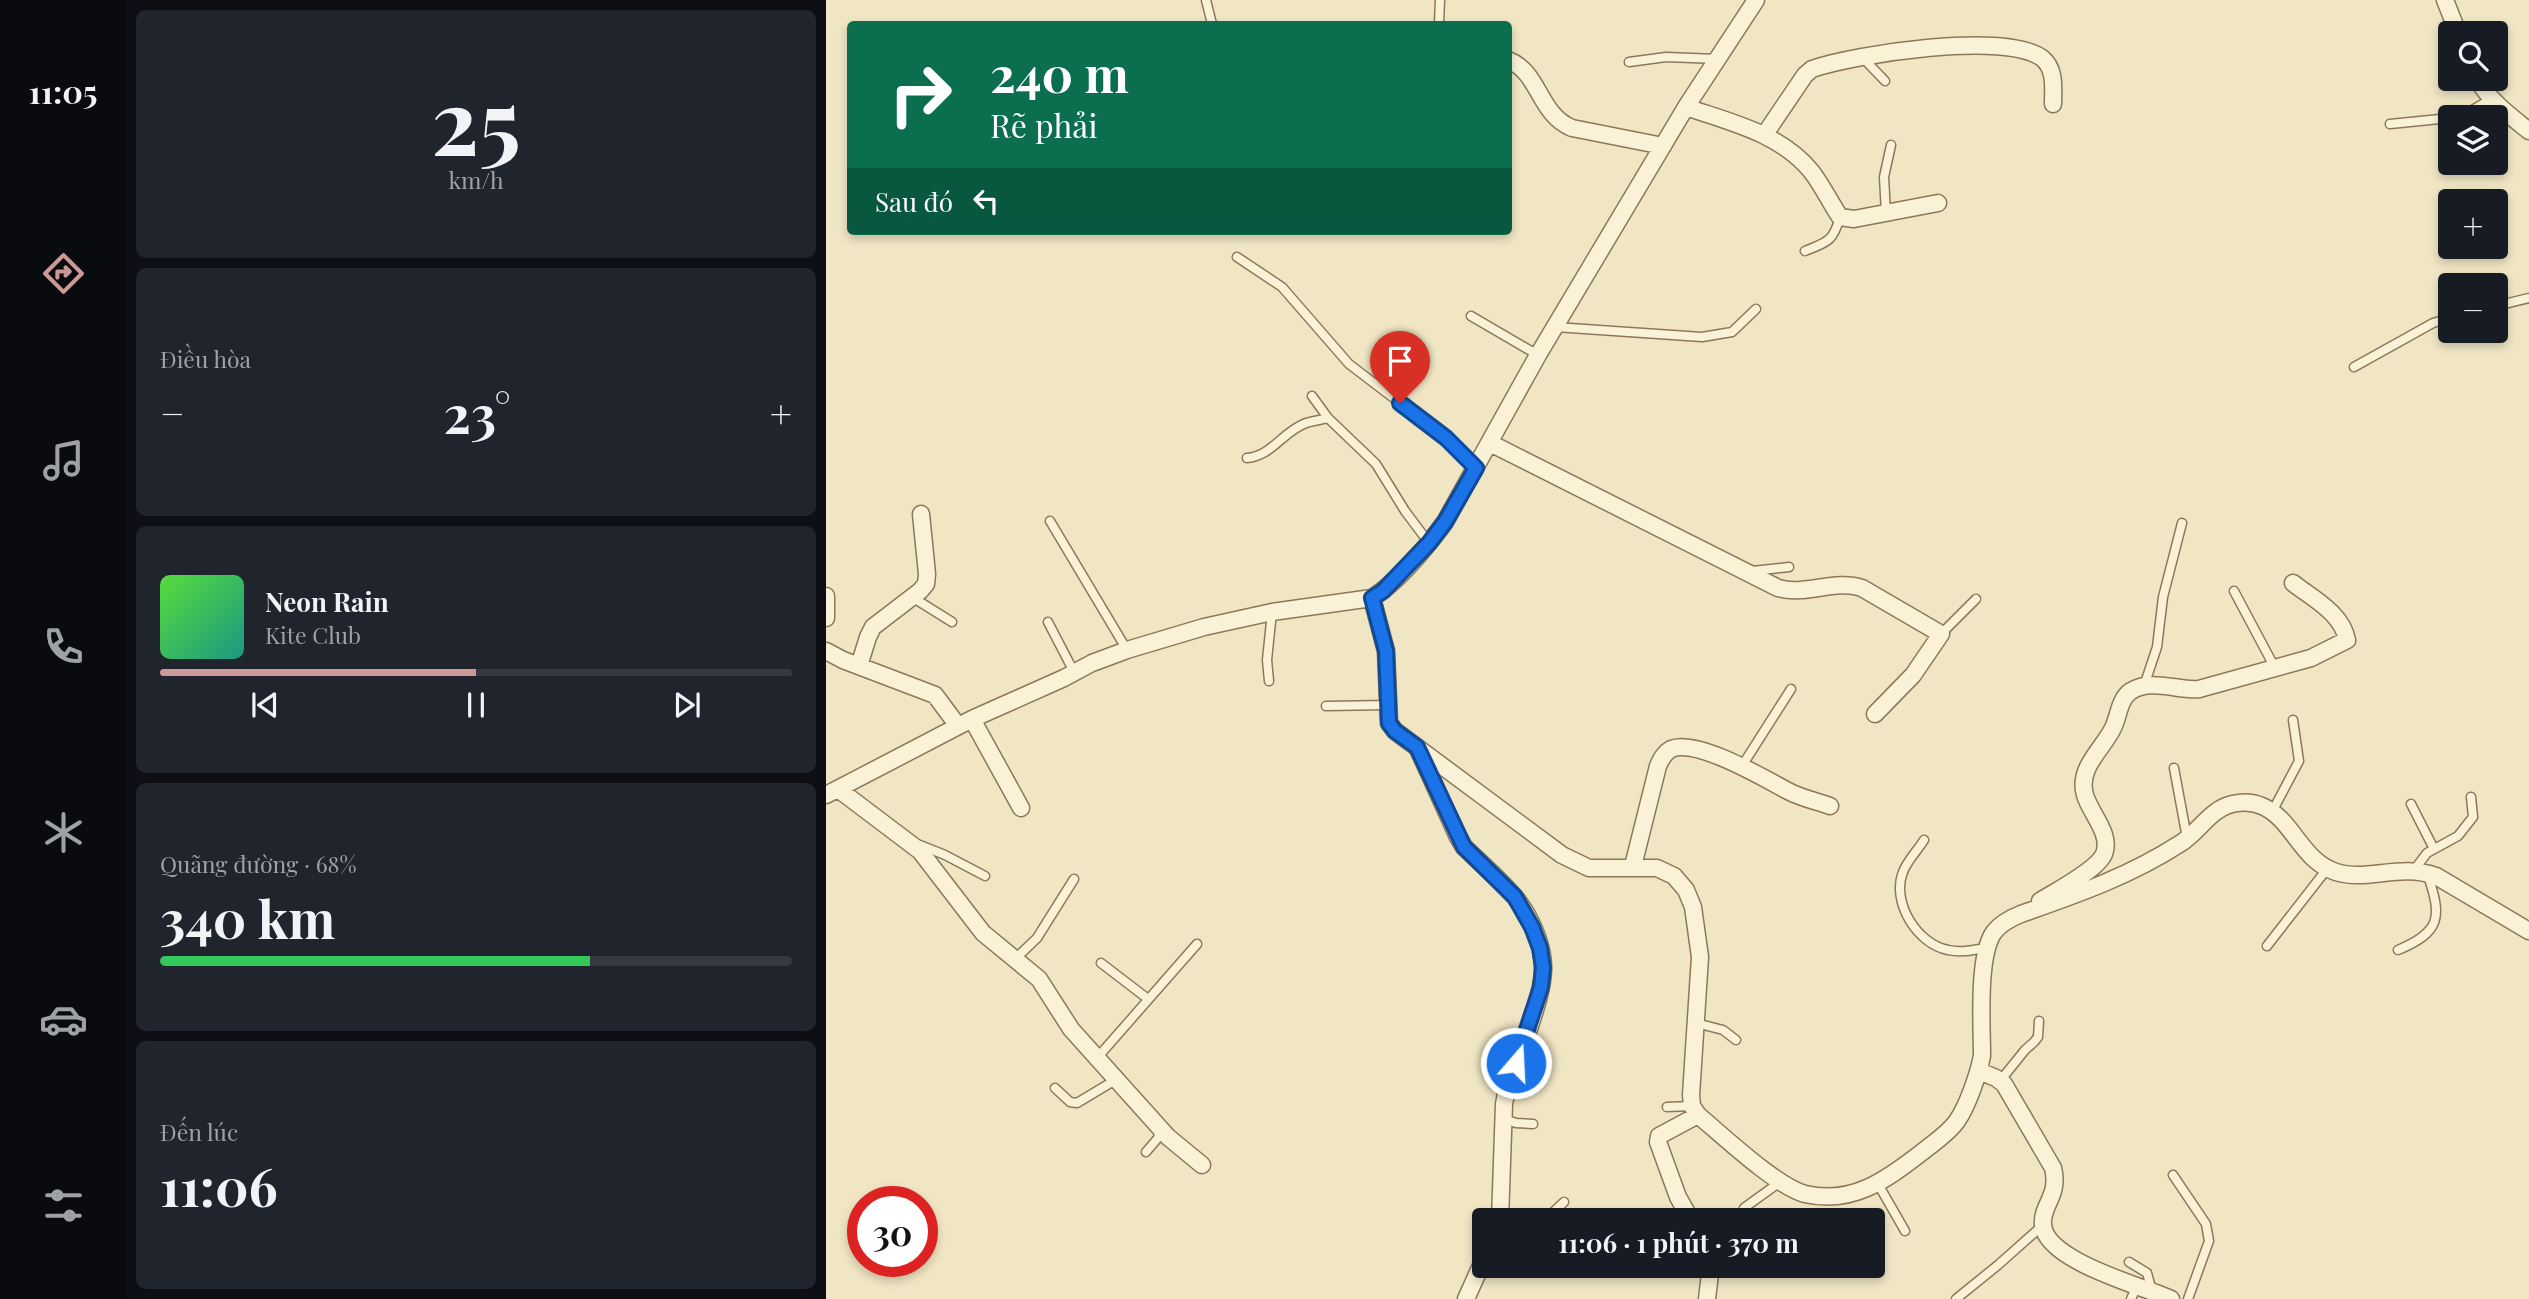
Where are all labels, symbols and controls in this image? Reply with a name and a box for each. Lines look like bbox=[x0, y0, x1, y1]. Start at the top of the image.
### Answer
map controls bbox=[2438, 21, 2508, 343]
button: search bbox=[2438, 21, 2508, 91]
text: 240 m bbox=[990, 40, 1129, 105]
icon: right bbox=[875, 49, 966, 140]
text: 25 bbox=[431, 58, 521, 179]
text: 11:05 bbox=[28, 69, 98, 112]
text: Rẽ phải bbox=[990, 103, 1098, 146]
button: layers bbox=[2438, 105, 2508, 175]
text: km/h bbox=[448, 164, 504, 195]
icon: left bbox=[967, 182, 1005, 220]
text: Sau đó bbox=[875, 184, 953, 219]
button: + bbox=[2438, 189, 2508, 259]
icon: directions bbox=[39, 249, 88, 298]
button: − bbox=[2438, 273, 2508, 343]
pin bbox=[1370, 331, 1430, 403]
icon: arrive bbox=[1381, 342, 1419, 380]
text: Điều hòa bbox=[160, 343, 251, 374]
text: 23° bbox=[444, 378, 511, 447]
text: − bbox=[160, 387, 185, 438]
text: + bbox=[770, 387, 792, 438]
icon: music bbox=[39, 436, 88, 485]
text: Neon Rain bbox=[265, 584, 389, 619]
text: Kite Club bbox=[265, 619, 361, 650]
icon: phone bbox=[39, 622, 88, 671]
icon: previous bbox=[246, 686, 284, 724]
icon: pause bbox=[457, 686, 495, 724]
icon: next bbox=[668, 686, 706, 724]
icon: climate bbox=[39, 808, 88, 857]
text: Quãng đường · 68% bbox=[160, 848, 357, 879]
text: 340 km bbox=[160, 883, 335, 952]
icon: car bbox=[39, 995, 88, 1044]
position arrow bbox=[1479, 1026, 1553, 1100]
text: Đến lúc bbox=[160, 1116, 238, 1147]
text: 11:06 bbox=[160, 1151, 278, 1220]
icon: filters bbox=[39, 1181, 88, 1230]
speed limit sign: 30 bbox=[847, 1186, 938, 1277]
text: 11:06 · 1 phút · 370 m bbox=[1558, 1225, 1799, 1260]

